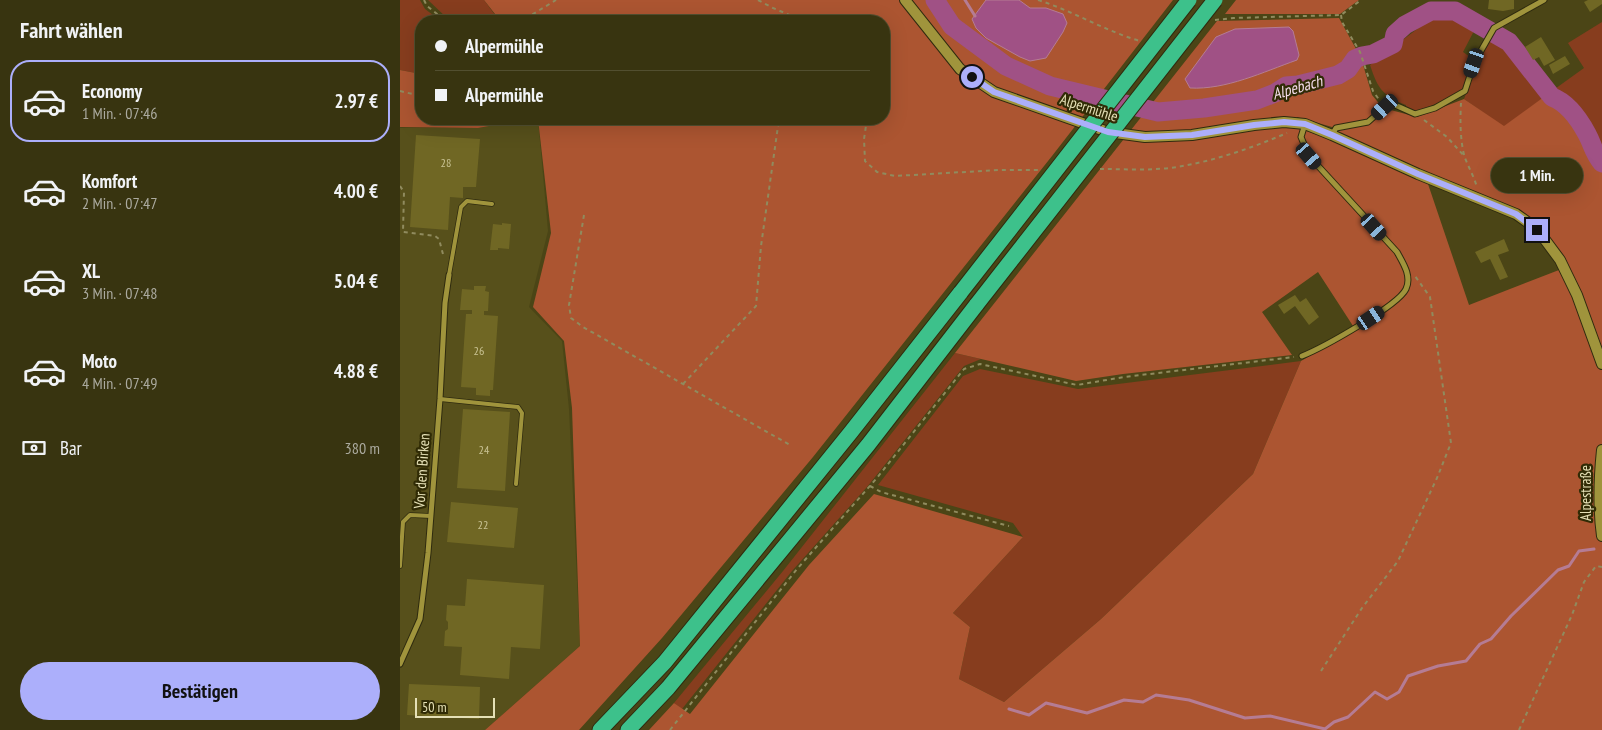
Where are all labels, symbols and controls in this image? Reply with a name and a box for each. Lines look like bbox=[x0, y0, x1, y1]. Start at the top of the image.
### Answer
text: Fahrt wählen bbox=[20, 16, 123, 44]
text: Alpermühle bbox=[465, 34, 544, 58]
car bbox=[1462, 46, 1485, 80]
route start bbox=[961, 66, 983, 88]
water label: Alpebach bbox=[1270, 70, 1325, 104]
icon: car bbox=[22, 79, 67, 124]
text: Economy bbox=[82, 79, 142, 103]
text: Alpermühle bbox=[465, 83, 544, 107]
text: 2.97 € bbox=[335, 89, 378, 113]
street label: Alpermühle bbox=[1058, 89, 1121, 126]
car bbox=[1368, 91, 1401, 123]
text: 1 Min. · 07:46 bbox=[82, 103, 157, 123]
car bbox=[1293, 140, 1324, 172]
house number: 28 bbox=[441, 155, 451, 170]
callout: 1 Min. bbox=[1491, 158, 1583, 192]
text: 1 Min. bbox=[1519, 165, 1555, 185]
icon: car bbox=[22, 169, 67, 214]
text: Komfort bbox=[82, 169, 137, 193]
text: 4.00 € bbox=[334, 179, 378, 203]
text: 2 Min. · 07:47 bbox=[82, 193, 157, 213]
car bbox=[1358, 211, 1389, 243]
route end bbox=[1526, 219, 1548, 241]
icon: car bbox=[22, 259, 67, 304]
text: XL bbox=[82, 259, 100, 283]
text: 5.04 € bbox=[334, 269, 378, 293]
text: 3 Min. · 07:48 bbox=[82, 283, 157, 303]
car bbox=[1354, 303, 1387, 333]
house number: 26 bbox=[474, 343, 484, 358]
icon: car bbox=[22, 349, 67, 394]
text: Moto bbox=[82, 349, 117, 373]
text: 4.88 € bbox=[334, 359, 378, 383]
text: 4 Min. · 07:49 bbox=[82, 373, 157, 393]
street label: Vor den Birken bbox=[409, 433, 434, 510]
icon: cash bbox=[20, 434, 48, 462]
text: Bar bbox=[60, 436, 82, 460]
text: 380 m bbox=[345, 438, 380, 458]
house number: 24 bbox=[479, 442, 490, 457]
street label: Alpestraße bbox=[1576, 465, 1595, 521]
house number: 22 bbox=[478, 517, 488, 532]
button: Bestätigen bbox=[20, 662, 380, 720]
scale bar bbox=[415, 695, 495, 718]
text: 50 m bbox=[422, 698, 447, 716]

